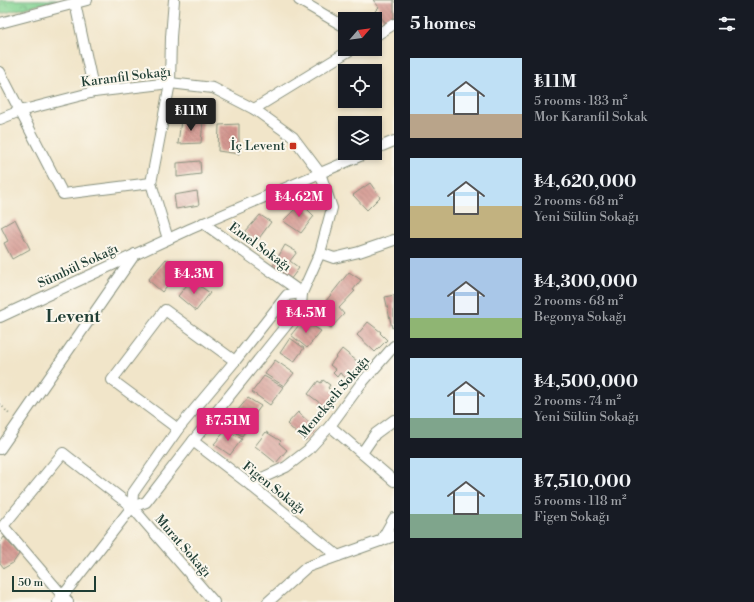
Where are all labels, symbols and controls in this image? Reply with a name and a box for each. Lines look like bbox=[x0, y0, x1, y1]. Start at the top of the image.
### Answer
north arrow bbox=[338, 12, 382, 56]
map controls bbox=[338, 12, 382, 160]
text: 5 homes bbox=[410, 13, 476, 35]
icon: filters bbox=[716, 13, 738, 35]
street label: Karanfil Sokağı bbox=[80, 64, 172, 90]
button: locate bbox=[338, 64, 382, 108]
text: ₺11M bbox=[534, 71, 576, 93]
icon: home bbox=[442, 74, 490, 122]
text: 5 rooms · 183 m² bbox=[534, 93, 628, 109]
pin: ₺11M bbox=[167, 98, 215, 132]
text: ₺11M bbox=[175, 103, 207, 119]
text: Mor Karanfil Sokak bbox=[534, 109, 647, 125]
button: layers bbox=[338, 116, 382, 160]
place label: İç Levent bbox=[231, 137, 285, 154]
marker: İç Levent bbox=[288, 141, 298, 151]
text: ₺4,620,000 bbox=[534, 171, 636, 193]
icon: home bbox=[442, 174, 490, 222]
pin: ₺4.62M bbox=[266, 184, 332, 218]
text: ₺4.62M bbox=[275, 189, 323, 205]
text: 2 rooms · 68 m² bbox=[534, 193, 623, 209]
text: Yeni Sülün Sokağı bbox=[534, 209, 639, 225]
street label: Emel Sokağı bbox=[226, 219, 294, 275]
street label: Sümbül Sokağı bbox=[35, 240, 121, 292]
pin: ₺4.3M bbox=[166, 261, 222, 295]
text: ₺4.3M bbox=[174, 266, 214, 282]
text: ₺4,300,000 bbox=[534, 271, 638, 293]
icon: home bbox=[442, 274, 490, 322]
text: 2 rooms · 68 m² bbox=[534, 293, 623, 309]
pin: ₺4.5M bbox=[278, 300, 334, 334]
text: ₺4.5M bbox=[286, 305, 326, 321]
district label: Levent bbox=[46, 306, 101, 328]
text: Begonya Sokağı bbox=[534, 309, 626, 325]
street label: Menekşeli Sokağı bbox=[295, 353, 373, 441]
text: ₺4,500,000 bbox=[534, 371, 638, 393]
icon: home bbox=[442, 374, 490, 422]
text: 2 rooms · 74 m² bbox=[534, 393, 621, 409]
pin: ₺7.51M bbox=[195, 408, 261, 442]
text: Yeni Sülün Sokağı bbox=[534, 409, 639, 425]
text: ₺7.51M bbox=[206, 413, 250, 429]
street label: Figen Sokağı bbox=[239, 458, 309, 518]
text: ₺7,510,000 bbox=[534, 471, 631, 493]
icon: home bbox=[442, 474, 490, 522]
text: 5 rooms · 118 m² bbox=[534, 493, 626, 509]
text: Figen Sokağı bbox=[534, 509, 610, 525]
street label: Murat Sokağı bbox=[151, 511, 215, 581]
scale bar bbox=[12, 574, 96, 593]
text: 50 m bbox=[18, 576, 43, 590]

